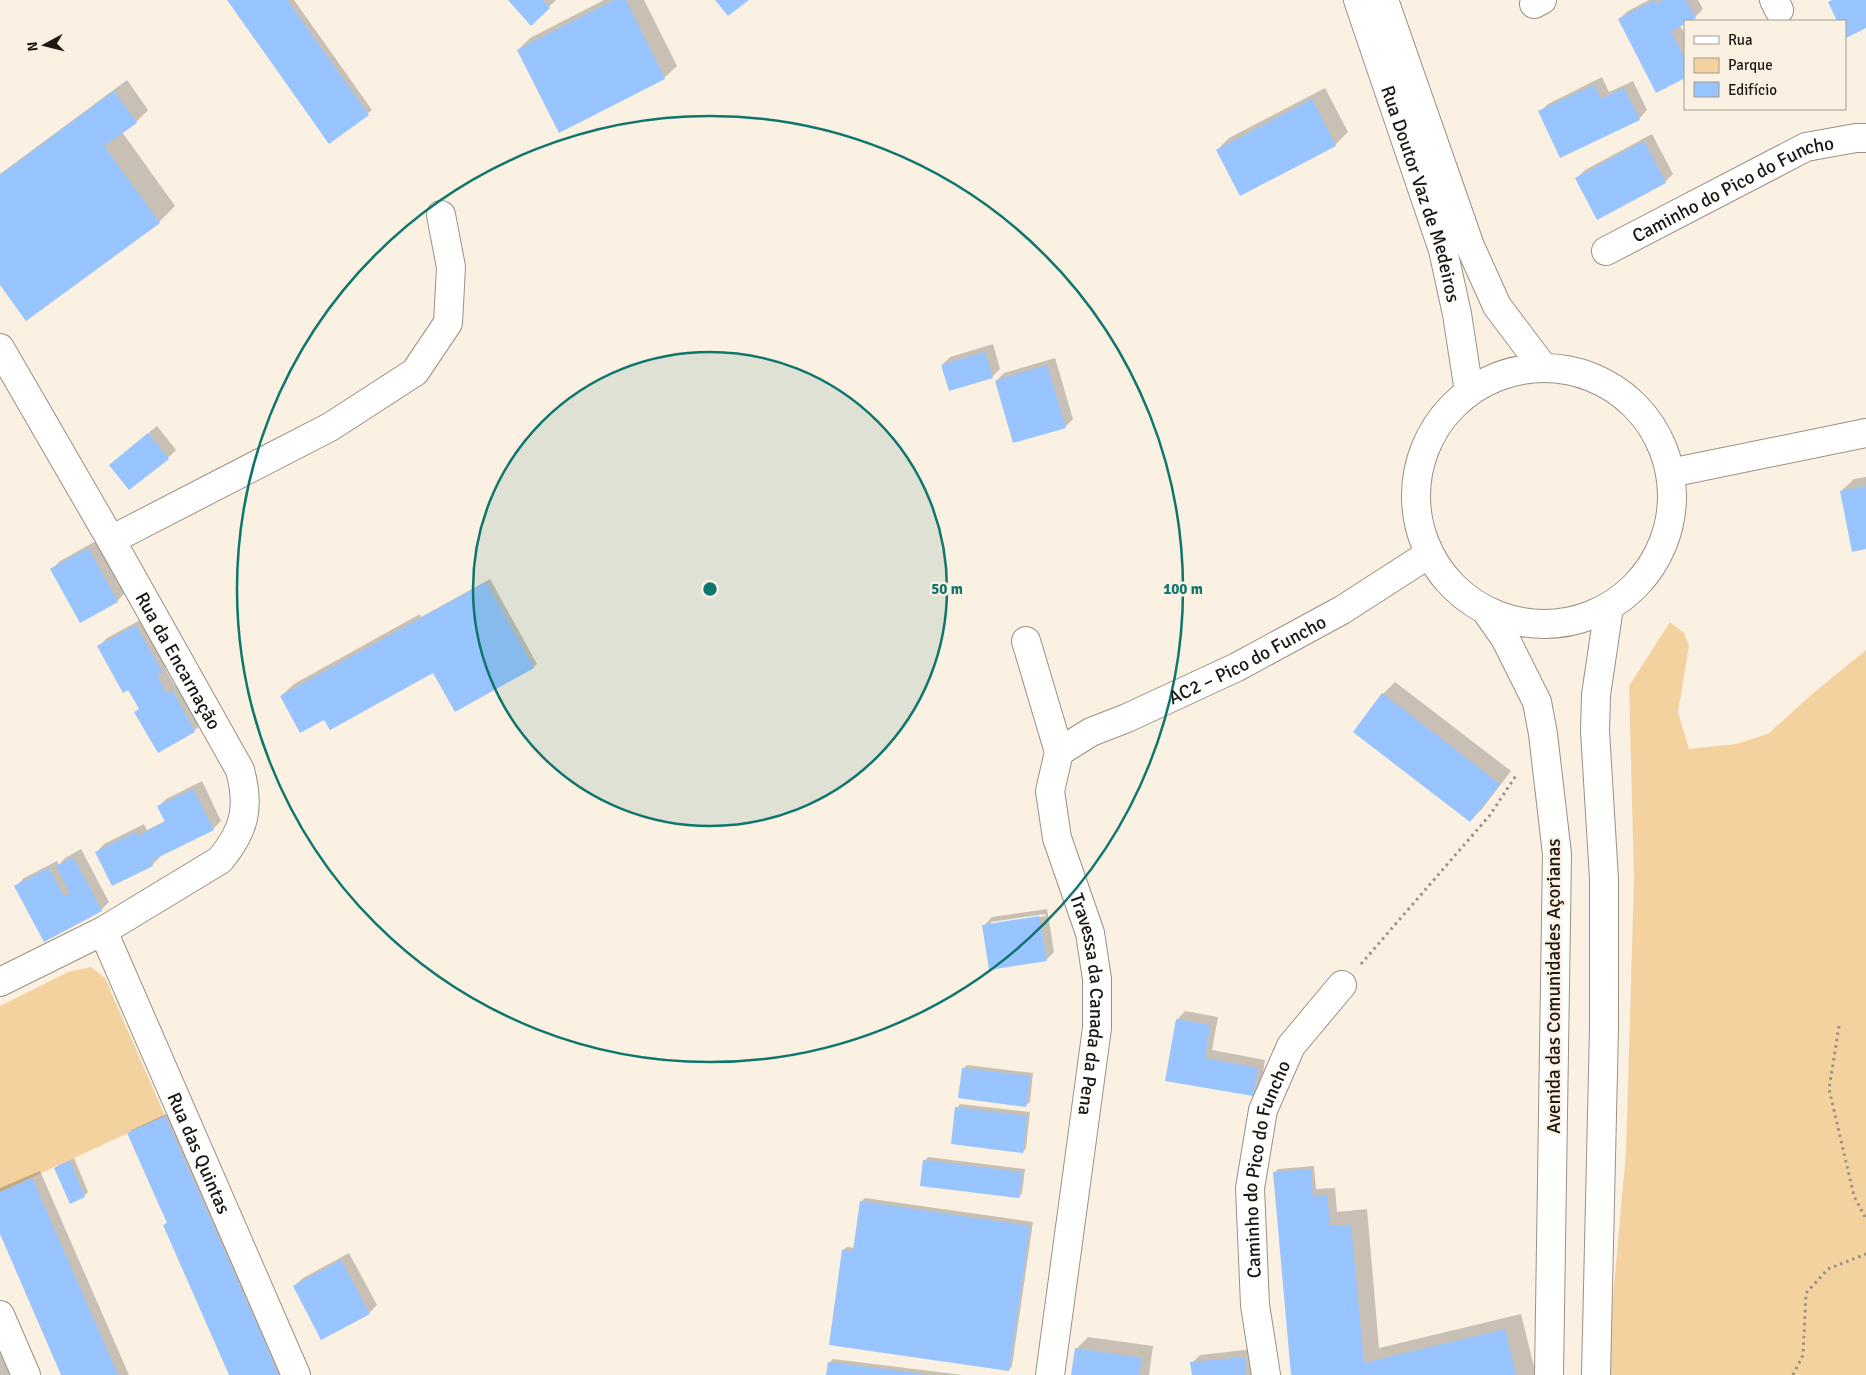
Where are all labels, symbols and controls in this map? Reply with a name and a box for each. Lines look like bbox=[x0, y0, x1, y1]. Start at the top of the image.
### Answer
north arrow bbox=[20, 20, 70, 70]
legend bbox=[1684, 20, 1846, 110]
text: Rua bbox=[1728, 31, 1753, 49]
text: N bbox=[24, 41, 42, 52]
text: Parque bbox=[1728, 56, 1773, 74]
text: Edifício bbox=[1728, 81, 1777, 99]
street label: Rua Doutor Vaz de Medeiros bbox=[1375, 83, 1465, 305]
street label: Caminho do Pico do Funcho bbox=[1628, 131, 1836, 248]
centre of rings bbox=[701, 580, 719, 598]
text: 50 m bbox=[931, 580, 963, 598]
text: 100 m bbox=[1163, 580, 1203, 598]
street label: Rua da Encarnação bbox=[130, 588, 226, 734]
street label: AC2 – Pico do Funcho bbox=[1165, 610, 1331, 710]
street label: Avenida das Comunidades Açorianas bbox=[1542, 838, 1566, 1134]
street label: Travessa da Canada da Pena bbox=[1064, 890, 1109, 1117]
street label: Caminho do Pico do Funcho bbox=[1238, 1057, 1296, 1279]
street label: Rua das Quintas bbox=[162, 1089, 236, 1218]

